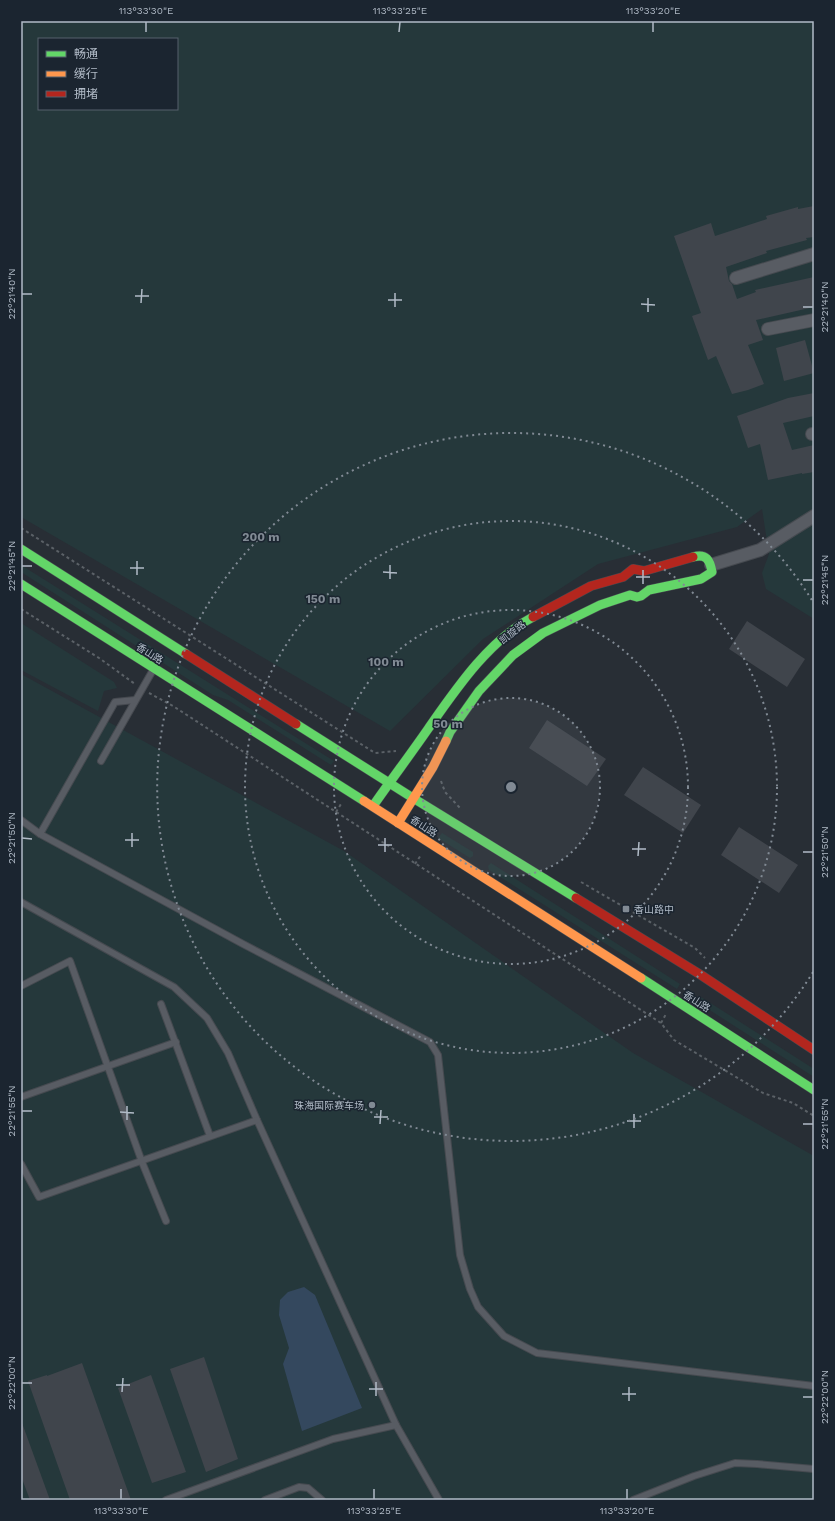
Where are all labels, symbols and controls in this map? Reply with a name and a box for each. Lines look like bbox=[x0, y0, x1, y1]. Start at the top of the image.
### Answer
text: 113°33'30"E bbox=[119, 5, 173, 16]
text: 113°33'25"E bbox=[373, 5, 427, 16]
text: 113°33'20"E bbox=[626, 5, 680, 16]
legend bbox=[38, 38, 178, 110]
text: 畅通 bbox=[74, 47, 98, 61]
text: 缓行 bbox=[74, 67, 98, 81]
text: 拥堵 bbox=[74, 87, 98, 101]
text: 22°21'40"N bbox=[6, 268, 17, 320]
text: 22°21'40"N bbox=[819, 281, 830, 333]
text: 200 m bbox=[242, 530, 280, 544]
text: 22°21'45"N bbox=[6, 541, 17, 591]
text: 22°21'45"N bbox=[819, 555, 830, 605]
text: 150 m bbox=[306, 592, 340, 606]
street label: 凯旋路 bbox=[497, 619, 528, 646]
street label: 香山路 bbox=[134, 641, 165, 666]
text: 100 m bbox=[368, 655, 404, 669]
text: 50 m bbox=[433, 717, 463, 731]
centre of rings bbox=[504, 780, 518, 794]
text: 22°21'50"N bbox=[6, 812, 17, 864]
street label: 香山路 bbox=[408, 814, 439, 839]
text: 22°21'50"N bbox=[819, 826, 830, 878]
marker: 香山路中 bbox=[621, 904, 631, 914]
place label: 香山路中 bbox=[634, 904, 674, 915]
street label: 香山路 bbox=[681, 989, 712, 1014]
text: 22°21'55"N bbox=[6, 1085, 17, 1137]
text: 22°21'55"N bbox=[819, 1098, 830, 1150]
place label: 珠海国际赛车场 bbox=[294, 1100, 364, 1111]
marker: 珠海国际赛车场 bbox=[367, 1100, 377, 1110]
text: 22°22'00"N bbox=[6, 1356, 17, 1410]
text: 22°22'00"N bbox=[819, 1370, 830, 1424]
text: 113°33'30"E bbox=[94, 1505, 148, 1516]
text: 113°33'25"E bbox=[347, 1505, 401, 1516]
text: 113°33'20"E bbox=[600, 1505, 654, 1516]

